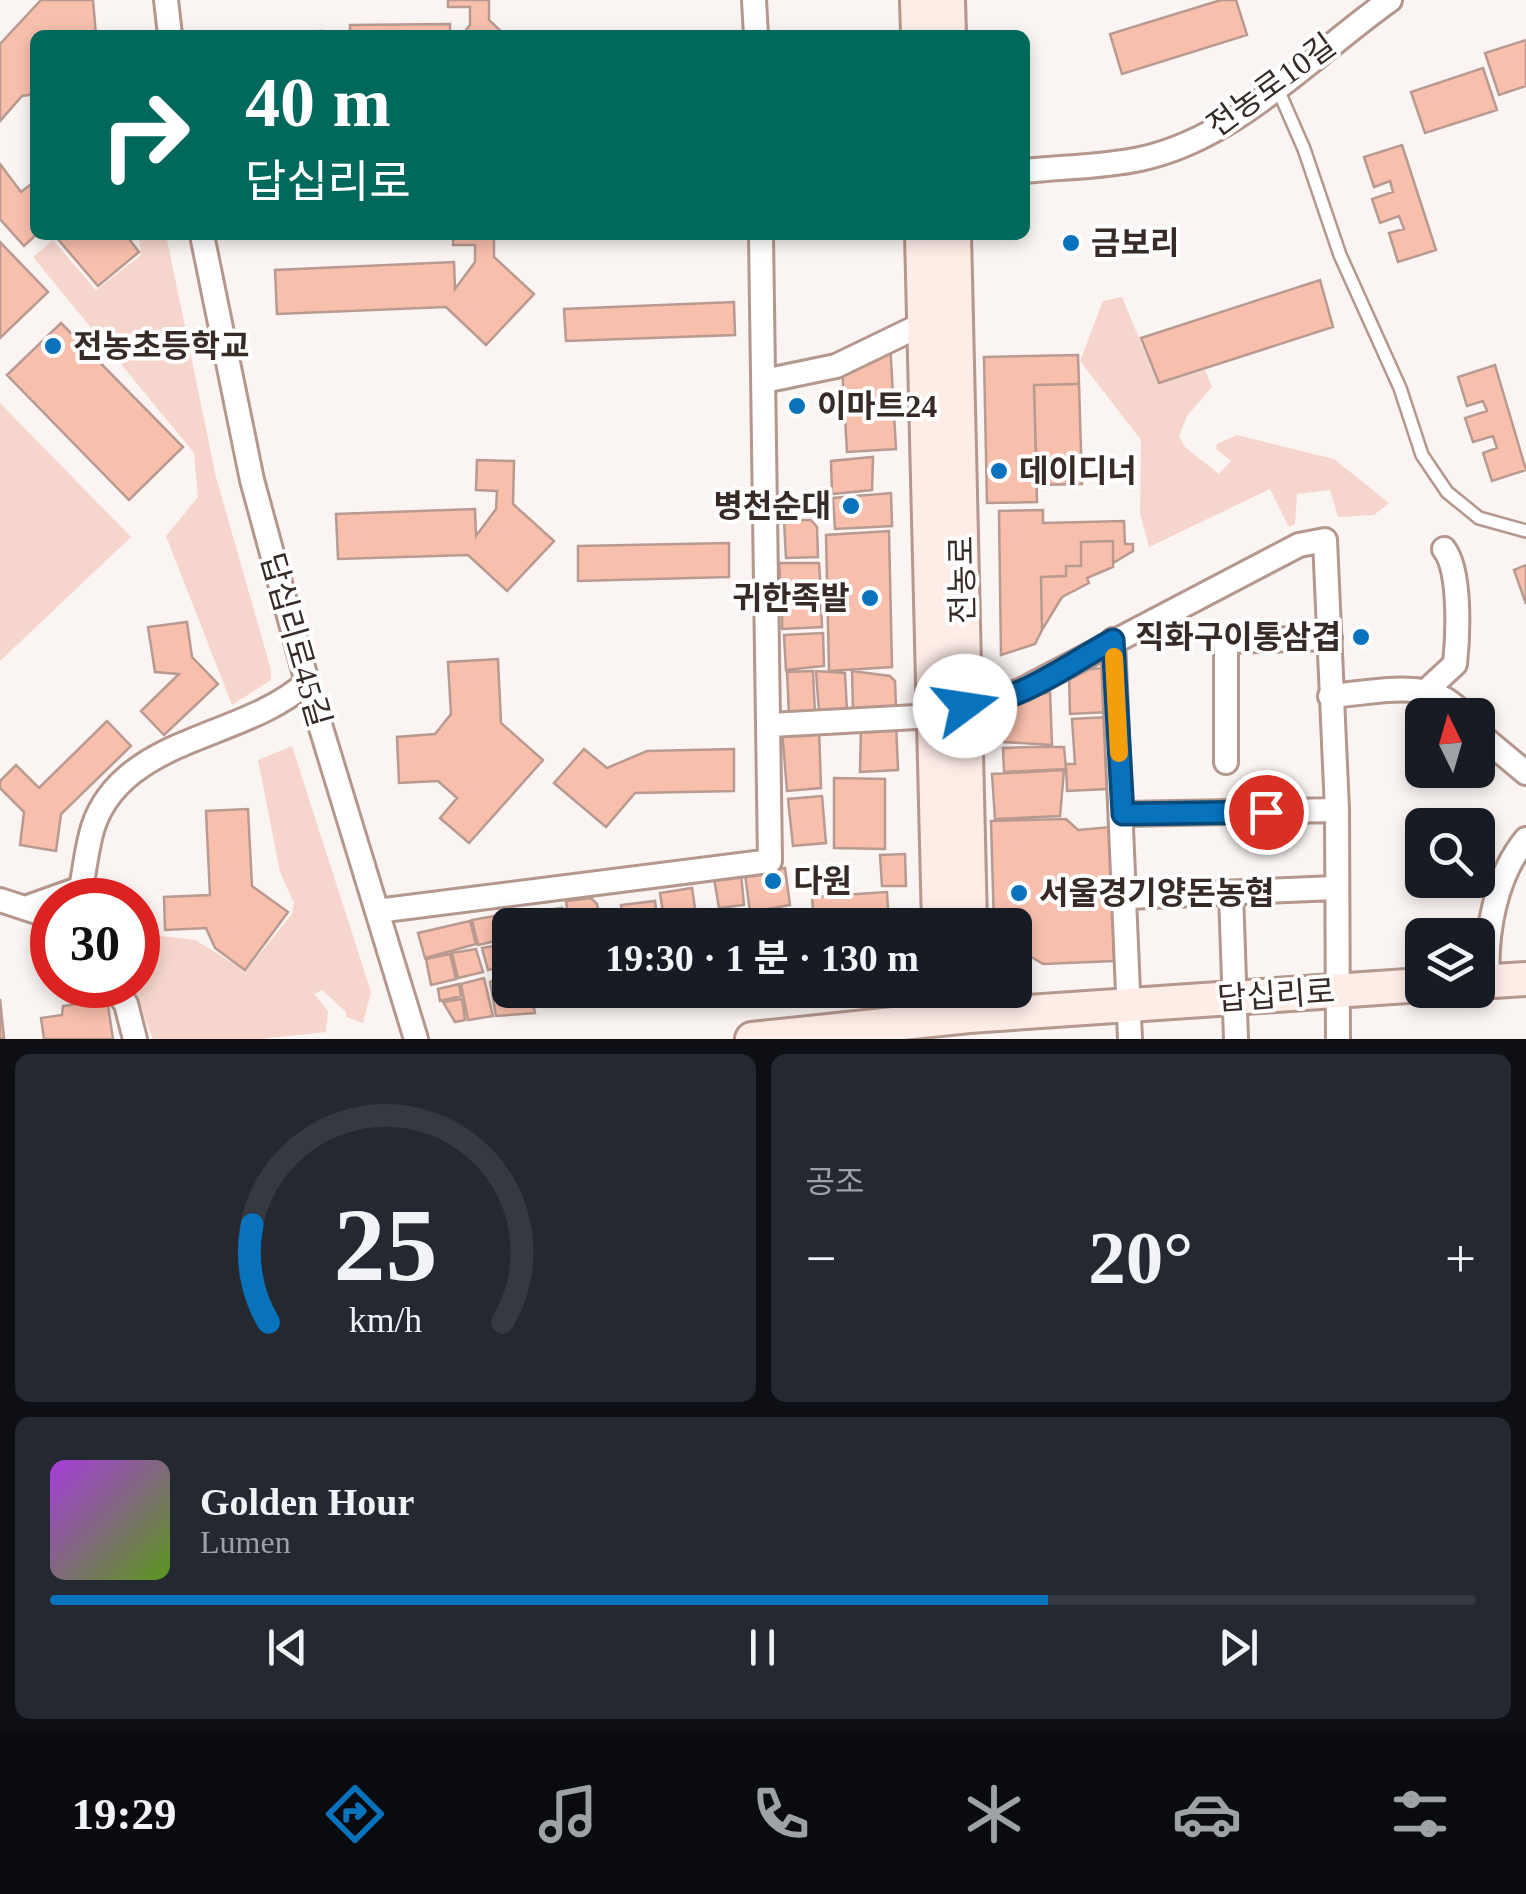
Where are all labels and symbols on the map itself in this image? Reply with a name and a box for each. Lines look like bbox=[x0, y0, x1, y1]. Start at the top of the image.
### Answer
street label: 전농로10길 bbox=[1200, 26, 1342, 144]
place label: 금보리 bbox=[1091, 225, 1179, 261]
marker: 금보리 bbox=[1060, 232, 1082, 254]
place label: 전농초등학교 bbox=[73, 328, 250, 364]
marker: 전농초등학교 bbox=[42, 335, 64, 357]
place label: 이마트24 bbox=[817, 388, 937, 424]
marker: 이마트24 bbox=[786, 395, 808, 417]
place label: 데이디너 bbox=[1019, 453, 1137, 489]
marker: 데이디너 bbox=[988, 460, 1010, 482]
place label: 병천순대 bbox=[713, 488, 831, 524]
marker: 병천순대 bbox=[840, 495, 862, 517]
street label: 전농로 bbox=[943, 536, 981, 624]
street label: 답십리로45길 bbox=[254, 549, 338, 731]
place label: 귀한족발 bbox=[732, 580, 850, 616]
marker: 귀한족발 bbox=[859, 587, 881, 609]
place label: 직화구이통삼겹 bbox=[1135, 619, 1341, 655]
marker: 직화구이통삼겹 bbox=[1350, 626, 1372, 648]
position arrow bbox=[913, 654, 1017, 758]
north arrow bbox=[1405, 698, 1495, 788]
pin bbox=[1224, 770, 1309, 855]
place label: 다원 bbox=[793, 863, 852, 899]
marker: 다원 bbox=[762, 870, 784, 892]
place label: 서울경기양돈농협 bbox=[1039, 875, 1275, 911]
speed limit sign: 30 bbox=[30, 878, 160, 1008]
marker: 서울경기양돈농협 bbox=[1008, 882, 1030, 904]
street label: 답십리로 bbox=[1216, 973, 1336, 1017]

